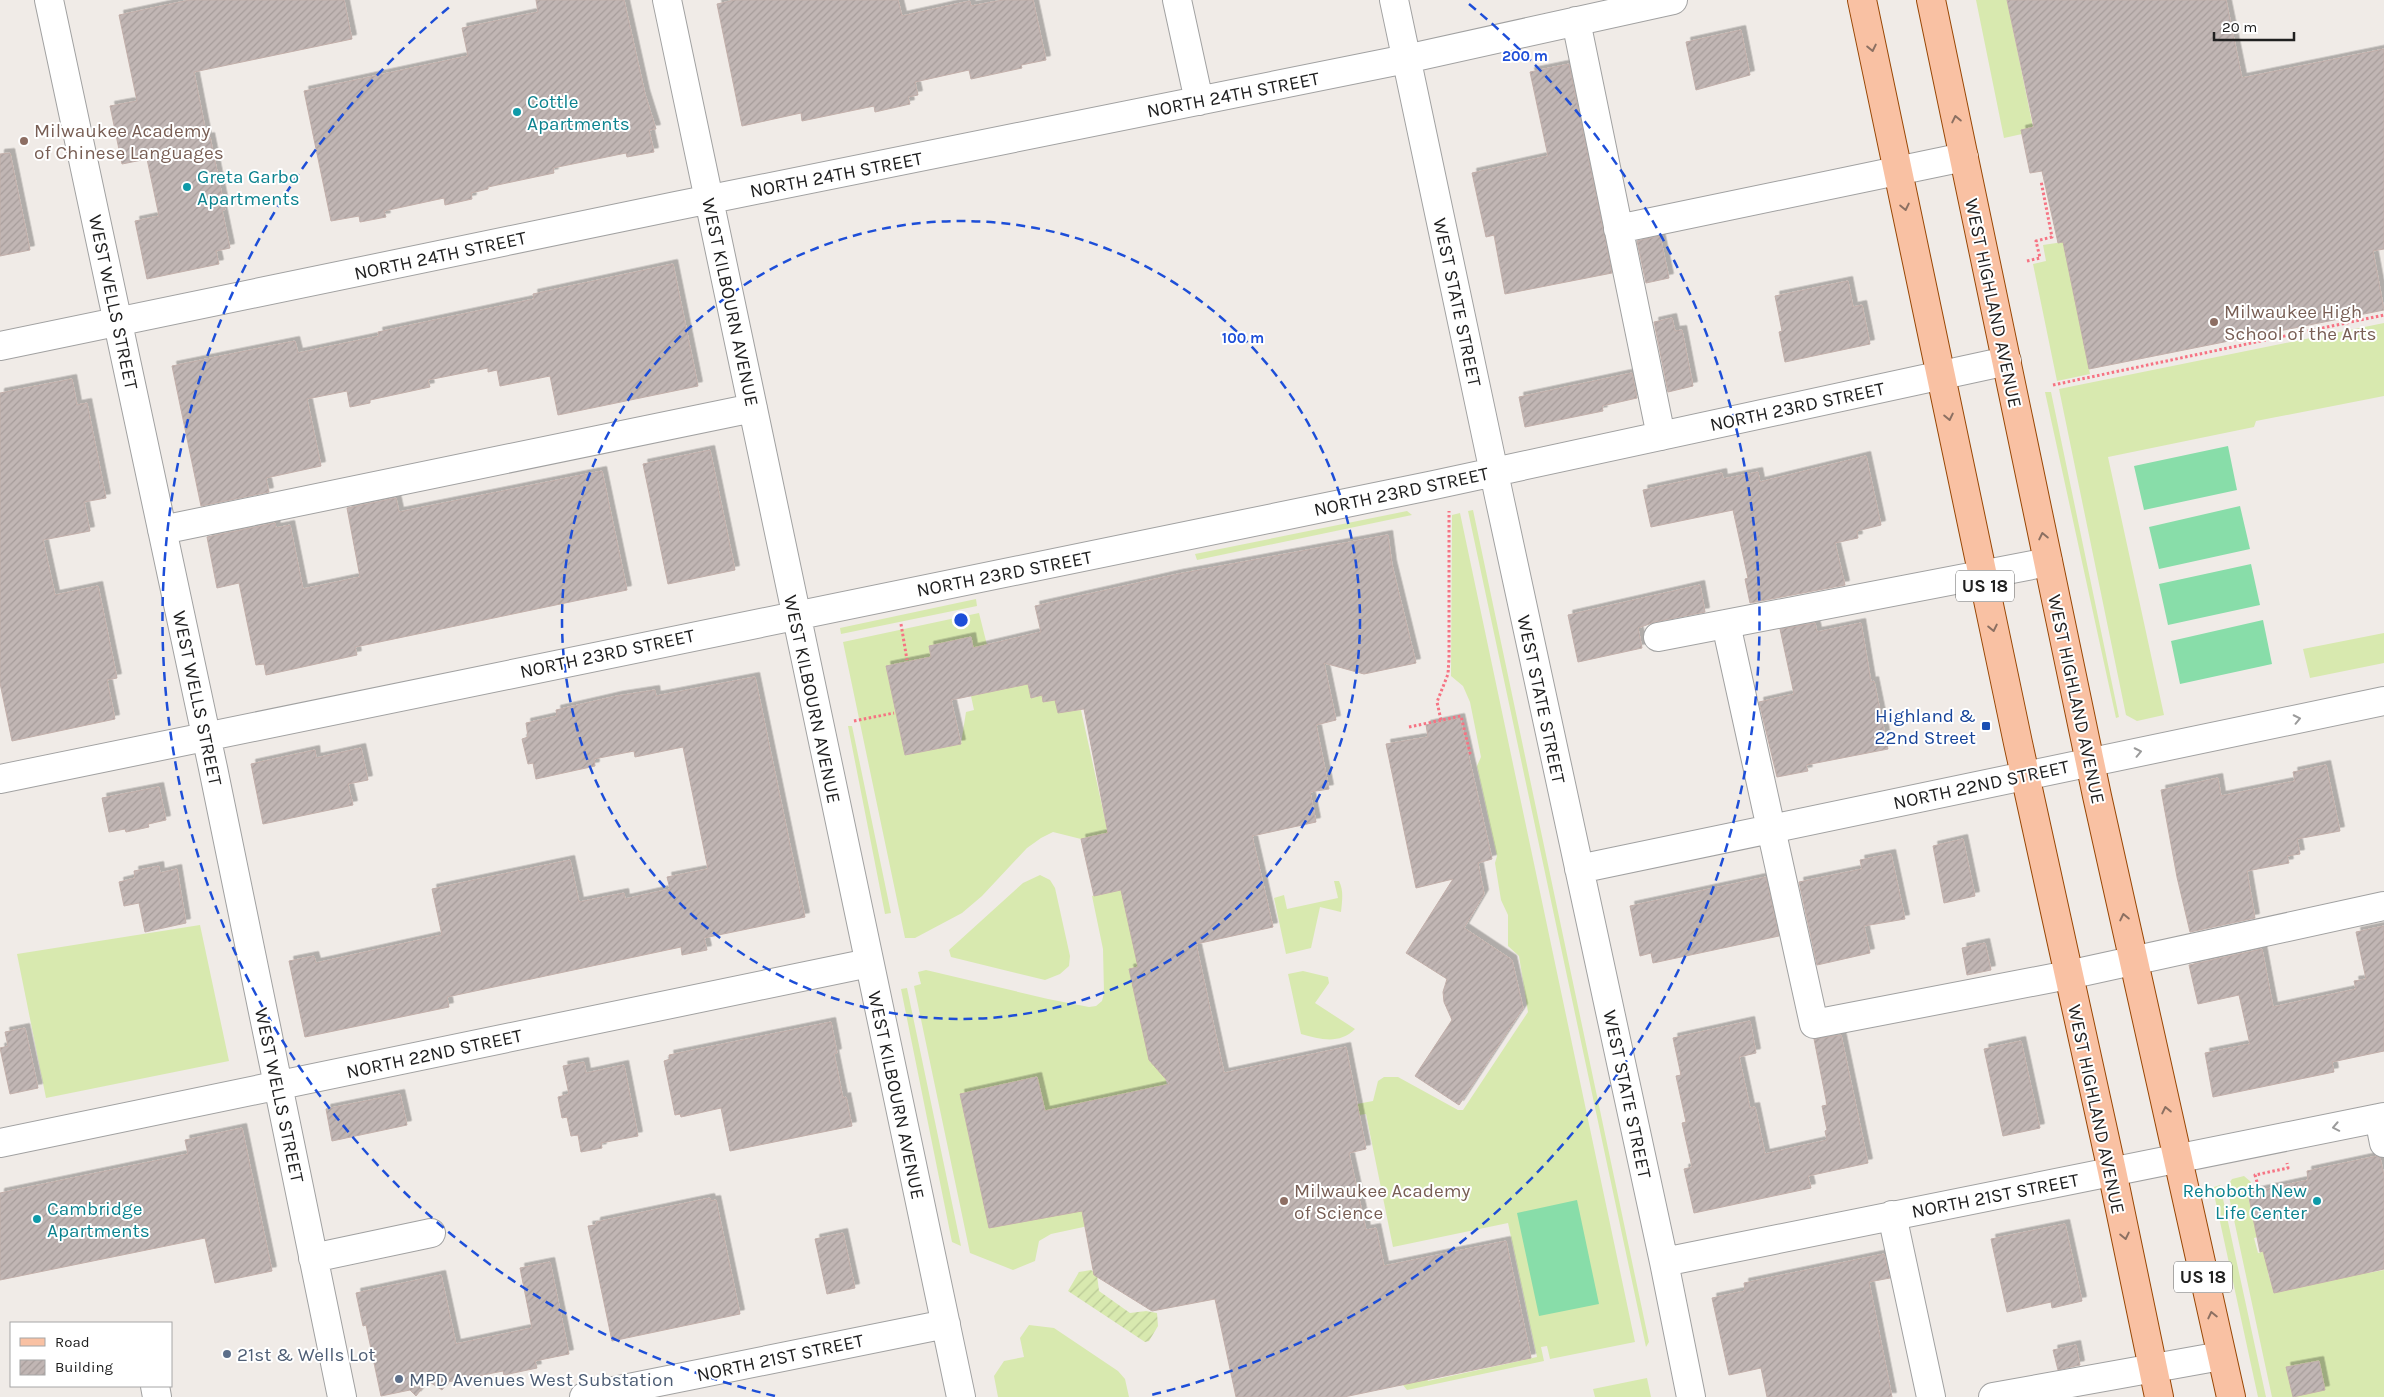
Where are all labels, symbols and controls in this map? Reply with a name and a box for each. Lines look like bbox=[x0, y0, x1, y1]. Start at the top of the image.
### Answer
scale bar bbox=[2214, 10, 2294, 42]
text: 20 m bbox=[2222, 18, 2257, 36]
one-way arrow bbox=[1866, 43, 1877, 52]
text: 200 m bbox=[1502, 47, 1548, 65]
street label: NORTH 24TH STREET bbox=[1145, 67, 1322, 123]
place label: Cottle Apartments bbox=[527, 91, 630, 135]
marker: Cottle Apartments bbox=[511, 106, 523, 118]
one-way arrow bbox=[1952, 115, 1962, 124]
place label: Milwaukee Academy of Chinese Languages bbox=[34, 120, 224, 164]
marker: Milwaukee Academy of Chinese Languages bbox=[18, 135, 30, 147]
street label: NORTH 24TH STREET bbox=[748, 147, 925, 203]
place label: Greta Garbo Apartments bbox=[197, 166, 300, 210]
marker: Greta Garbo Apartments bbox=[181, 181, 193, 193]
street label: WEST KILBOURN AVENUE bbox=[697, 196, 763, 408]
street label: WEST HIGHLAND AVENUE bbox=[1960, 196, 2026, 410]
one-way arrow bbox=[1900, 202, 1910, 211]
street label: WEST WELLS STREET bbox=[84, 213, 142, 392]
street label: WEST STATE STREET bbox=[1428, 216, 1486, 389]
street label: NORTH 24TH STREET bbox=[352, 227, 529, 285]
place label: Milwaukee High School of the Arts bbox=[2224, 301, 2377, 345]
marker: Milwaukee High School of the Arts bbox=[2208, 316, 2220, 328]
text: 100 m bbox=[1222, 329, 1264, 347]
street label: NORTH 23RD STREET bbox=[1708, 378, 1887, 436]
one-way arrow bbox=[1943, 413, 1954, 422]
street label: NORTH 23RD STREET bbox=[1312, 463, 1491, 521]
one-way arrow bbox=[2038, 531, 2049, 540]
street label: NORTH 23RD STREET bbox=[915, 546, 1094, 602]
road number: US 18 bbox=[1956, 570, 2014, 602]
street label: WEST HIGHLAND AVENUE bbox=[2043, 592, 2109, 806]
street label: WEST KILBOURN AVENUE bbox=[779, 593, 845, 805]
street label: WEST WELLS STREET bbox=[168, 609, 226, 788]
centre of rings bbox=[952, 611, 970, 629]
street label: WEST STATE STREET bbox=[1512, 613, 1570, 786]
one-way arrow bbox=[1988, 623, 1998, 632]
street label: NORTH 23RD STREET bbox=[518, 625, 697, 683]
place label: Highland & 22nd Street bbox=[1875, 705, 1976, 749]
one-way arrow bbox=[2292, 714, 2301, 725]
marker: Highland & 22nd Street bbox=[1980, 720, 1992, 732]
one-way arrow bbox=[2133, 747, 2142, 758]
street label: NORTH 22ND STREET bbox=[1891, 755, 2072, 814]
one-way arrow bbox=[2119, 913, 2130, 921]
street label: WEST KILBOURN AVENUE bbox=[863, 989, 929, 1201]
street label: WEST HIGHLAND AVENUE bbox=[2063, 1002, 2129, 1216]
street label: WEST WELLS STREET bbox=[250, 1006, 308, 1185]
street label: WEST STATE STREET bbox=[1598, 1008, 1656, 1181]
street label: NORTH 22ND STREET bbox=[344, 1024, 525, 1083]
one-way arrow bbox=[2161, 1106, 2172, 1114]
one-way arrow bbox=[2332, 1121, 2341, 1131]
street label: NORTH 21ST STREET bbox=[1910, 1169, 2081, 1223]
place label: Milwaukee Academy of Science bbox=[1294, 1180, 1471, 1224]
place label: Rehoboth New Life Center bbox=[2182, 1180, 2307, 1224]
marker: Milwaukee Academy of Science bbox=[1278, 1195, 1290, 1207]
marker: Rehoboth New Life Center bbox=[2311, 1195, 2323, 1207]
place label: Cambridge Apartments bbox=[47, 1198, 150, 1242]
marker: Cambridge Apartments bbox=[31, 1213, 43, 1225]
one-way arrow bbox=[2119, 1232, 2130, 1240]
road number: US 18 bbox=[2174, 1262, 2232, 1292]
one-way arrow bbox=[2207, 1311, 2218, 1320]
legend bbox=[10, 1322, 172, 1387]
street label: NORTH 21ST STREET bbox=[695, 1329, 866, 1386]
text: Road bbox=[55, 1333, 90, 1351]
place label: 21st & Wells Lot bbox=[237, 1344, 376, 1366]
marker: 21st & Wells Lot bbox=[221, 1348, 233, 1360]
text: Building bbox=[55, 1358, 113, 1376]
place label: MPD Avenues West Substation bbox=[409, 1369, 674, 1391]
marker: MPD Avenues West Substation bbox=[393, 1373, 405, 1385]

